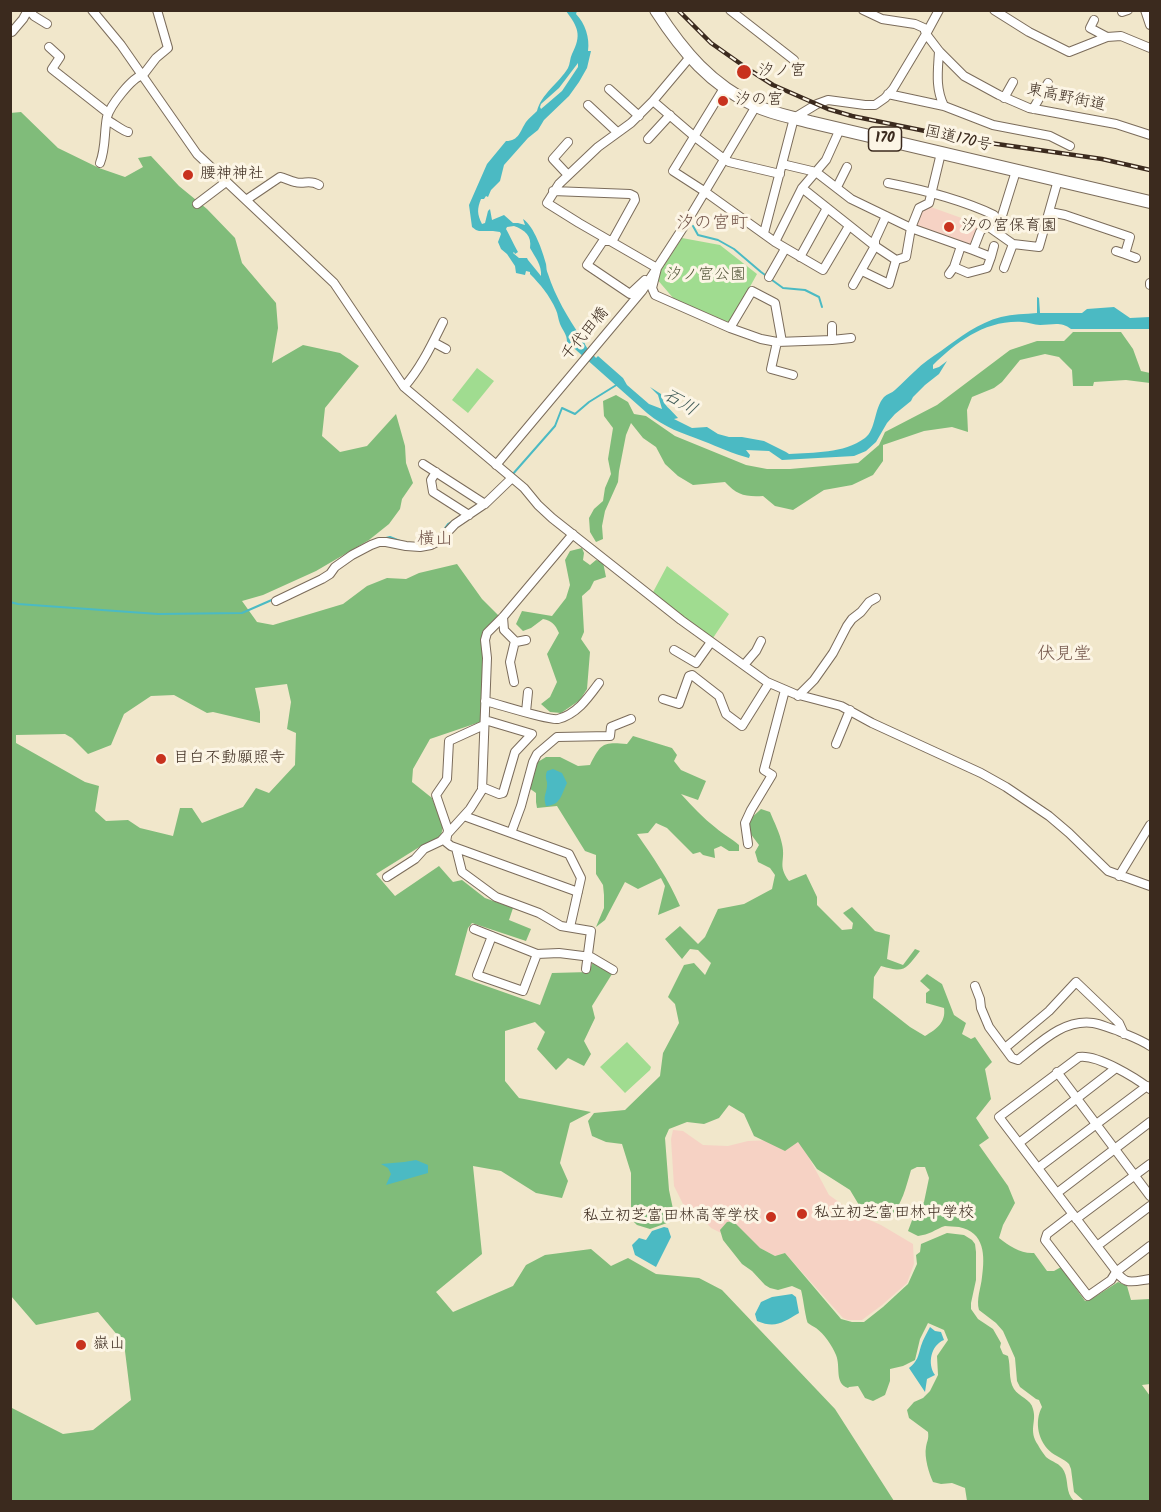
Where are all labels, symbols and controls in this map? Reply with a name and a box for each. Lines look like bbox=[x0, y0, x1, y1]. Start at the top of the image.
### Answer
place label: 汐ノ宮 bbox=[758, 62, 806, 82]
marker: 汐ノ宮 bbox=[735, 63, 753, 81]
street label: 東高野街道 bbox=[1025, 81, 1107, 117]
place label: 汐の宮 bbox=[735, 91, 783, 111]
marker: 汐の宮 bbox=[716, 94, 730, 108]
street label: 国道170号 bbox=[923, 123, 993, 157]
road number: 170 bbox=[868, 127, 902, 151]
place label: 腰神神社 bbox=[200, 165, 264, 185]
marker: 腰神神社 bbox=[181, 168, 195, 182]
district label: 汐の宮町 bbox=[676, 214, 748, 236]
place label: 汐の宮保育園 bbox=[961, 217, 1057, 237]
marker: 汐の宮保育園 bbox=[942, 220, 956, 234]
park label: 汐ノ宮公園 bbox=[666, 266, 746, 286]
street label: 千代田橋 bbox=[558, 304, 614, 366]
water label: 石川 bbox=[658, 385, 700, 423]
district label: 横山 bbox=[417, 530, 453, 552]
district label: 伏見堂 bbox=[1037, 645, 1091, 667]
place label: 目白不動願照寺 bbox=[173, 749, 285, 769]
marker: 目白不動願照寺 bbox=[154, 752, 168, 766]
place label: 私立初芝富田林中学校 bbox=[814, 1204, 974, 1224]
place label: 私立初芝富田林高等学校 bbox=[583, 1207, 759, 1227]
marker: 私立初芝富田林中学校 bbox=[795, 1207, 809, 1221]
marker: 私立初芝富田林高等学校 bbox=[764, 1210, 778, 1224]
place label: 嶽山 bbox=[93, 1335, 125, 1355]
marker: 嶽山 bbox=[74, 1338, 88, 1352]

